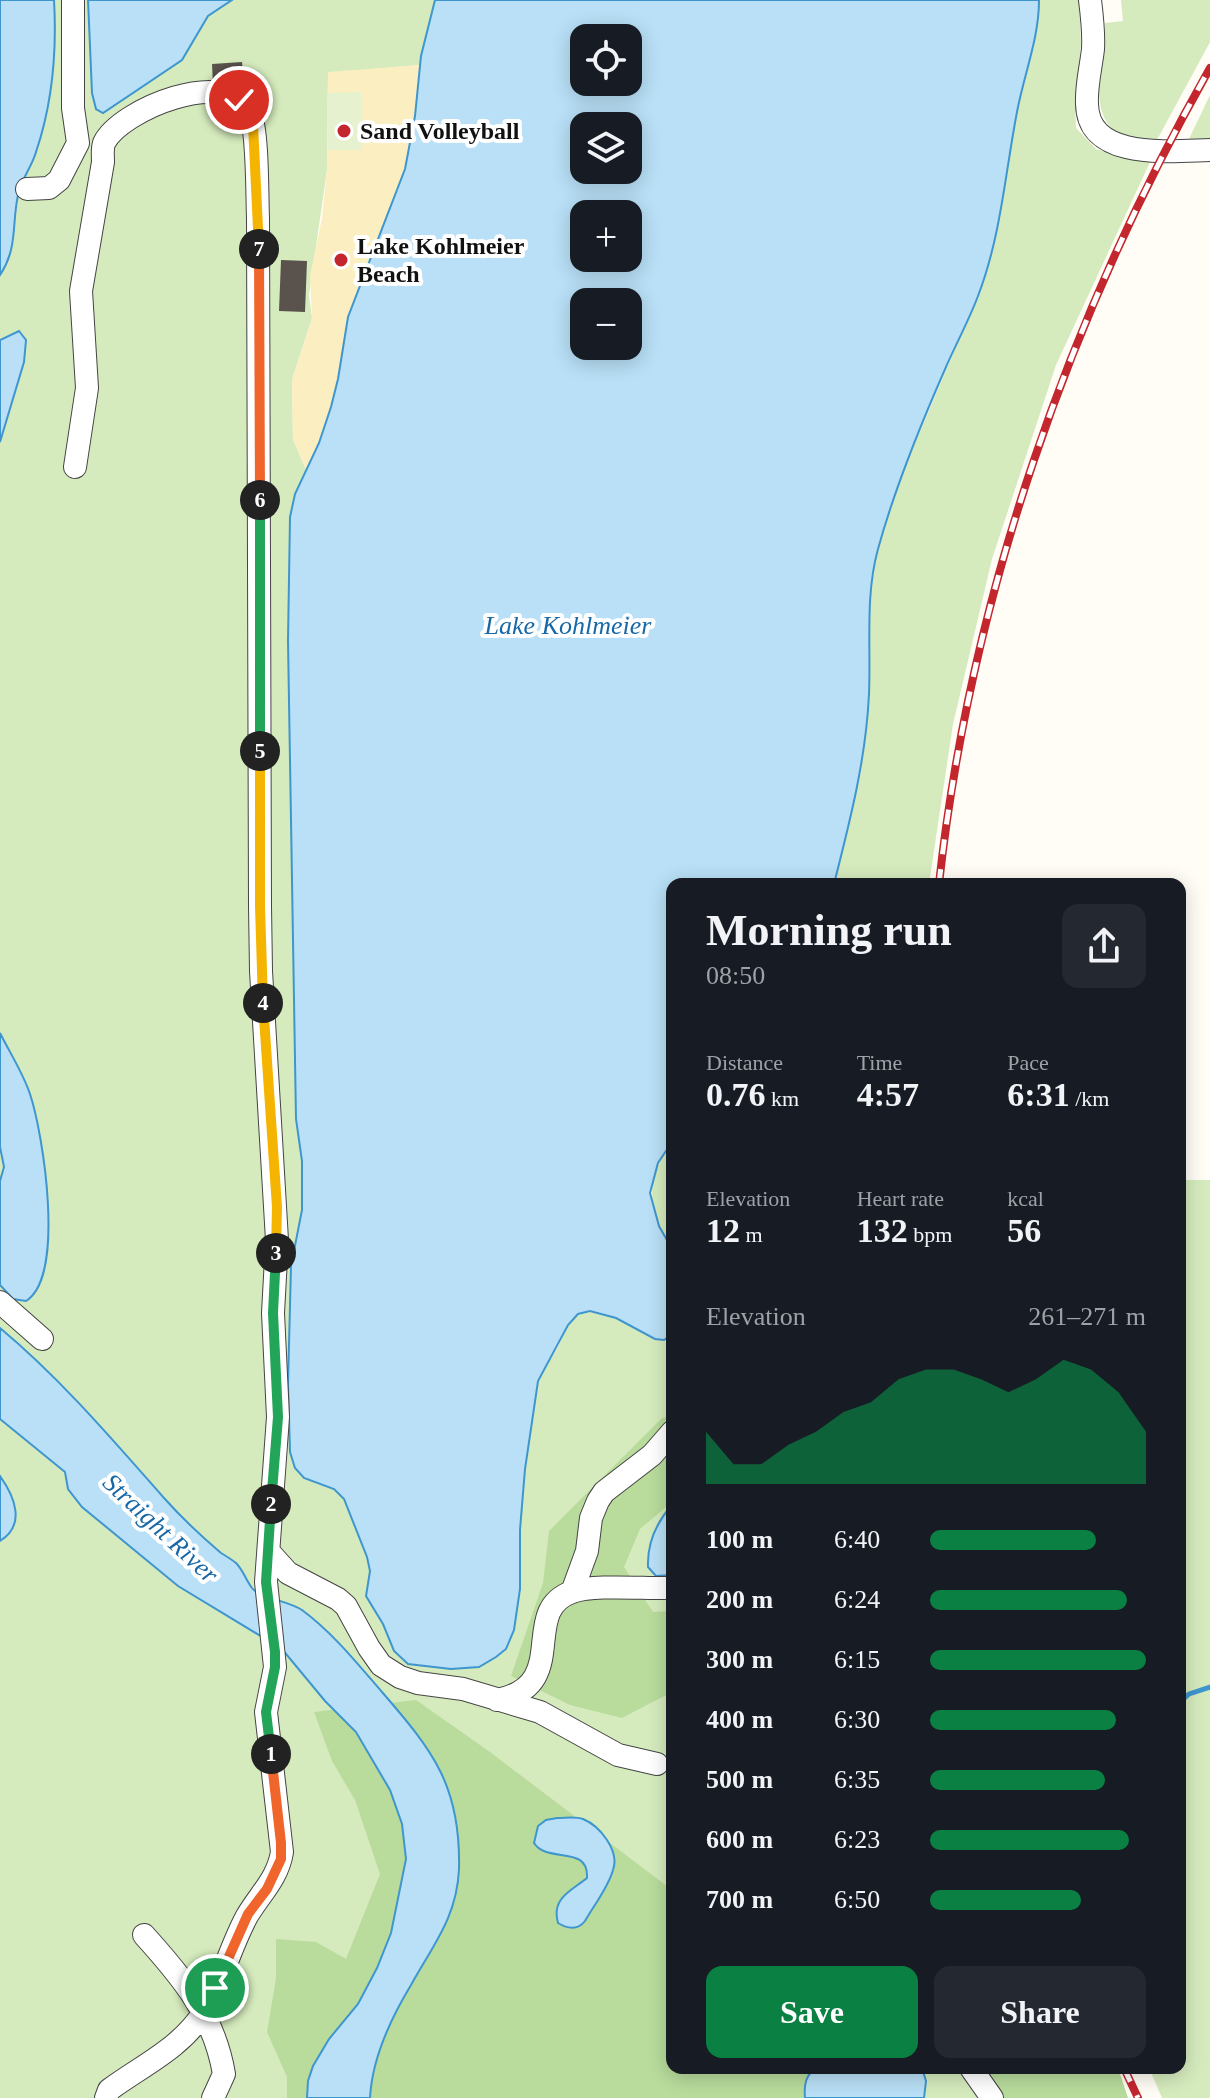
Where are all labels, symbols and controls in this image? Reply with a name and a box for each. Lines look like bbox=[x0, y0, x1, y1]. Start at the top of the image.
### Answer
map controls bbox=[570, 24, 642, 360]
button: locate bbox=[570, 24, 642, 96]
pin bbox=[205, 66, 273, 134]
icon: check bbox=[217, 78, 261, 122]
button: layers bbox=[570, 112, 642, 184]
place label: Sand Volleyball bbox=[360, 118, 520, 144]
marker: Sand Volleyball bbox=[335, 122, 353, 140]
button: + bbox=[570, 200, 642, 272]
pin: 7 bbox=[239, 229, 279, 269]
place label: Lake Kohlmeier Beach bbox=[357, 233, 525, 287]
text: 7 bbox=[254, 236, 265, 261]
marker: Lake Kohlmeier Beach bbox=[332, 251, 350, 269]
button: − bbox=[570, 288, 642, 360]
pin: 6 bbox=[240, 480, 280, 520]
text: 6 bbox=[255, 487, 266, 512]
water label: Lake Kohlmeier bbox=[484, 611, 652, 640]
pin: 5 bbox=[240, 731, 280, 771]
text: 5 bbox=[255, 738, 266, 763]
button: share bbox=[1062, 904, 1146, 988]
text: Morning run bbox=[706, 906, 952, 955]
text: 08:50 bbox=[706, 961, 765, 990]
pin: 4 bbox=[243, 983, 283, 1023]
text: 4 bbox=[258, 990, 269, 1015]
text: Distance bbox=[706, 1050, 783, 1075]
text: Time bbox=[857, 1050, 902, 1075]
text: Pace bbox=[1007, 1050, 1049, 1075]
text: 0.76 bbox=[706, 1076, 766, 1113]
text: 4:57 bbox=[857, 1076, 919, 1113]
text: 6:31 bbox=[1007, 1076, 1070, 1113]
text: km bbox=[766, 1086, 799, 1111]
text: /km bbox=[1070, 1086, 1109, 1111]
text: Elevation bbox=[706, 1186, 790, 1211]
text: Heart rate bbox=[857, 1186, 944, 1211]
text: kcal bbox=[1007, 1186, 1044, 1211]
text: 12 bbox=[706, 1212, 740, 1249]
text: 132 bbox=[857, 1212, 908, 1249]
text: 56 bbox=[1007, 1212, 1041, 1249]
text: m bbox=[740, 1222, 763, 1247]
text: bpm bbox=[908, 1222, 952, 1247]
pin: 3 bbox=[256, 1233, 296, 1273]
text: 3 bbox=[271, 1240, 282, 1265]
text: Elevation bbox=[706, 1302, 806, 1331]
text: 261–271 m bbox=[1028, 1302, 1146, 1331]
water label: Straight River bbox=[97, 1468, 225, 1590]
pin: 2 bbox=[251, 1484, 291, 1524]
text: 2 bbox=[266, 1491, 277, 1516]
text: 100 m bbox=[706, 1525, 773, 1554]
text: 6:40 bbox=[834, 1525, 880, 1554]
text: 200 m bbox=[706, 1585, 773, 1614]
text: 6:24 bbox=[834, 1585, 880, 1614]
text: 300 m bbox=[706, 1645, 773, 1674]
text: 6:15 bbox=[834, 1645, 880, 1674]
text: 400 m bbox=[706, 1705, 773, 1734]
text: 6:30 bbox=[834, 1705, 880, 1734]
pin: 1 bbox=[251, 1734, 291, 1774]
text: 1 bbox=[266, 1741, 277, 1766]
text: 500 m bbox=[706, 1765, 773, 1794]
text: 6:35 bbox=[834, 1765, 880, 1794]
text: 600 m bbox=[706, 1825, 773, 1854]
text: 6:23 bbox=[834, 1825, 880, 1854]
text: 700 m bbox=[706, 1885, 773, 1914]
text: 6:50 bbox=[834, 1885, 880, 1914]
pin bbox=[181, 1954, 249, 2022]
icon: arrive bbox=[193, 1966, 237, 2010]
button: Save bbox=[706, 1966, 918, 2058]
button: Share bbox=[934, 1966, 1146, 2058]

